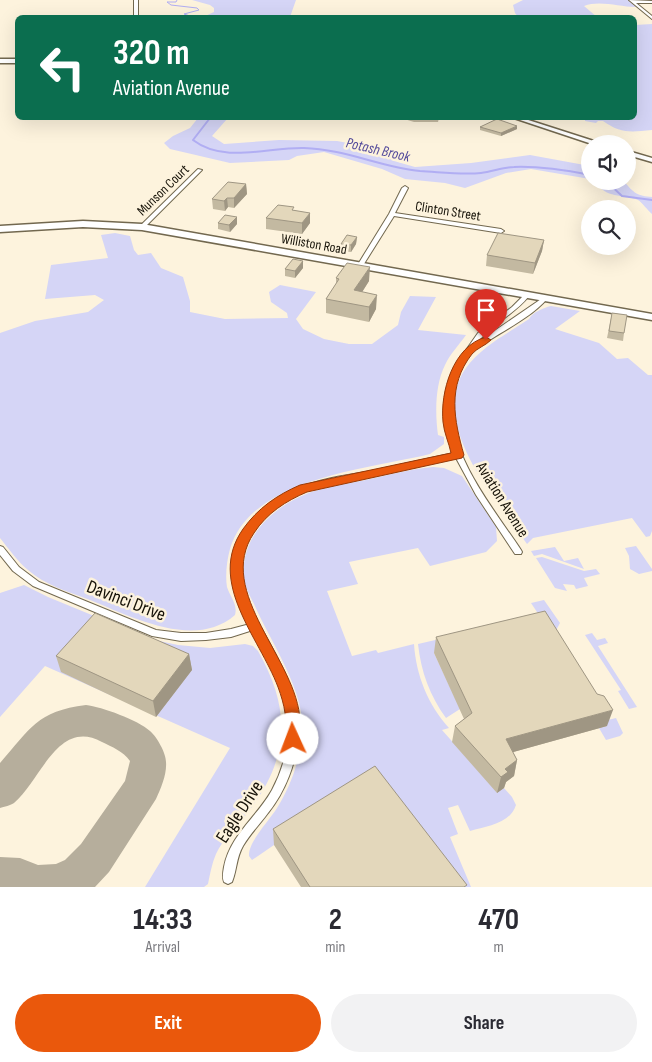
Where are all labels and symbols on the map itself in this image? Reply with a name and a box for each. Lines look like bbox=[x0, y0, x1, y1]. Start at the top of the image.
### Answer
water label: Potash Brook bbox=[344, 133, 412, 167]
street label: Munson Court bbox=[133, 161, 193, 219]
street label: Clinton Street bbox=[414, 197, 482, 225]
street label: Williston Road bbox=[280, 230, 348, 258]
pin bbox=[465, 289, 507, 340]
street label: Aviation Avenue bbox=[471, 458, 533, 541]
street label: Davinci Drive bbox=[83, 575, 169, 627]
position arrow bbox=[266, 712, 318, 764]
street label: Eagle Drive bbox=[211, 776, 269, 848]

